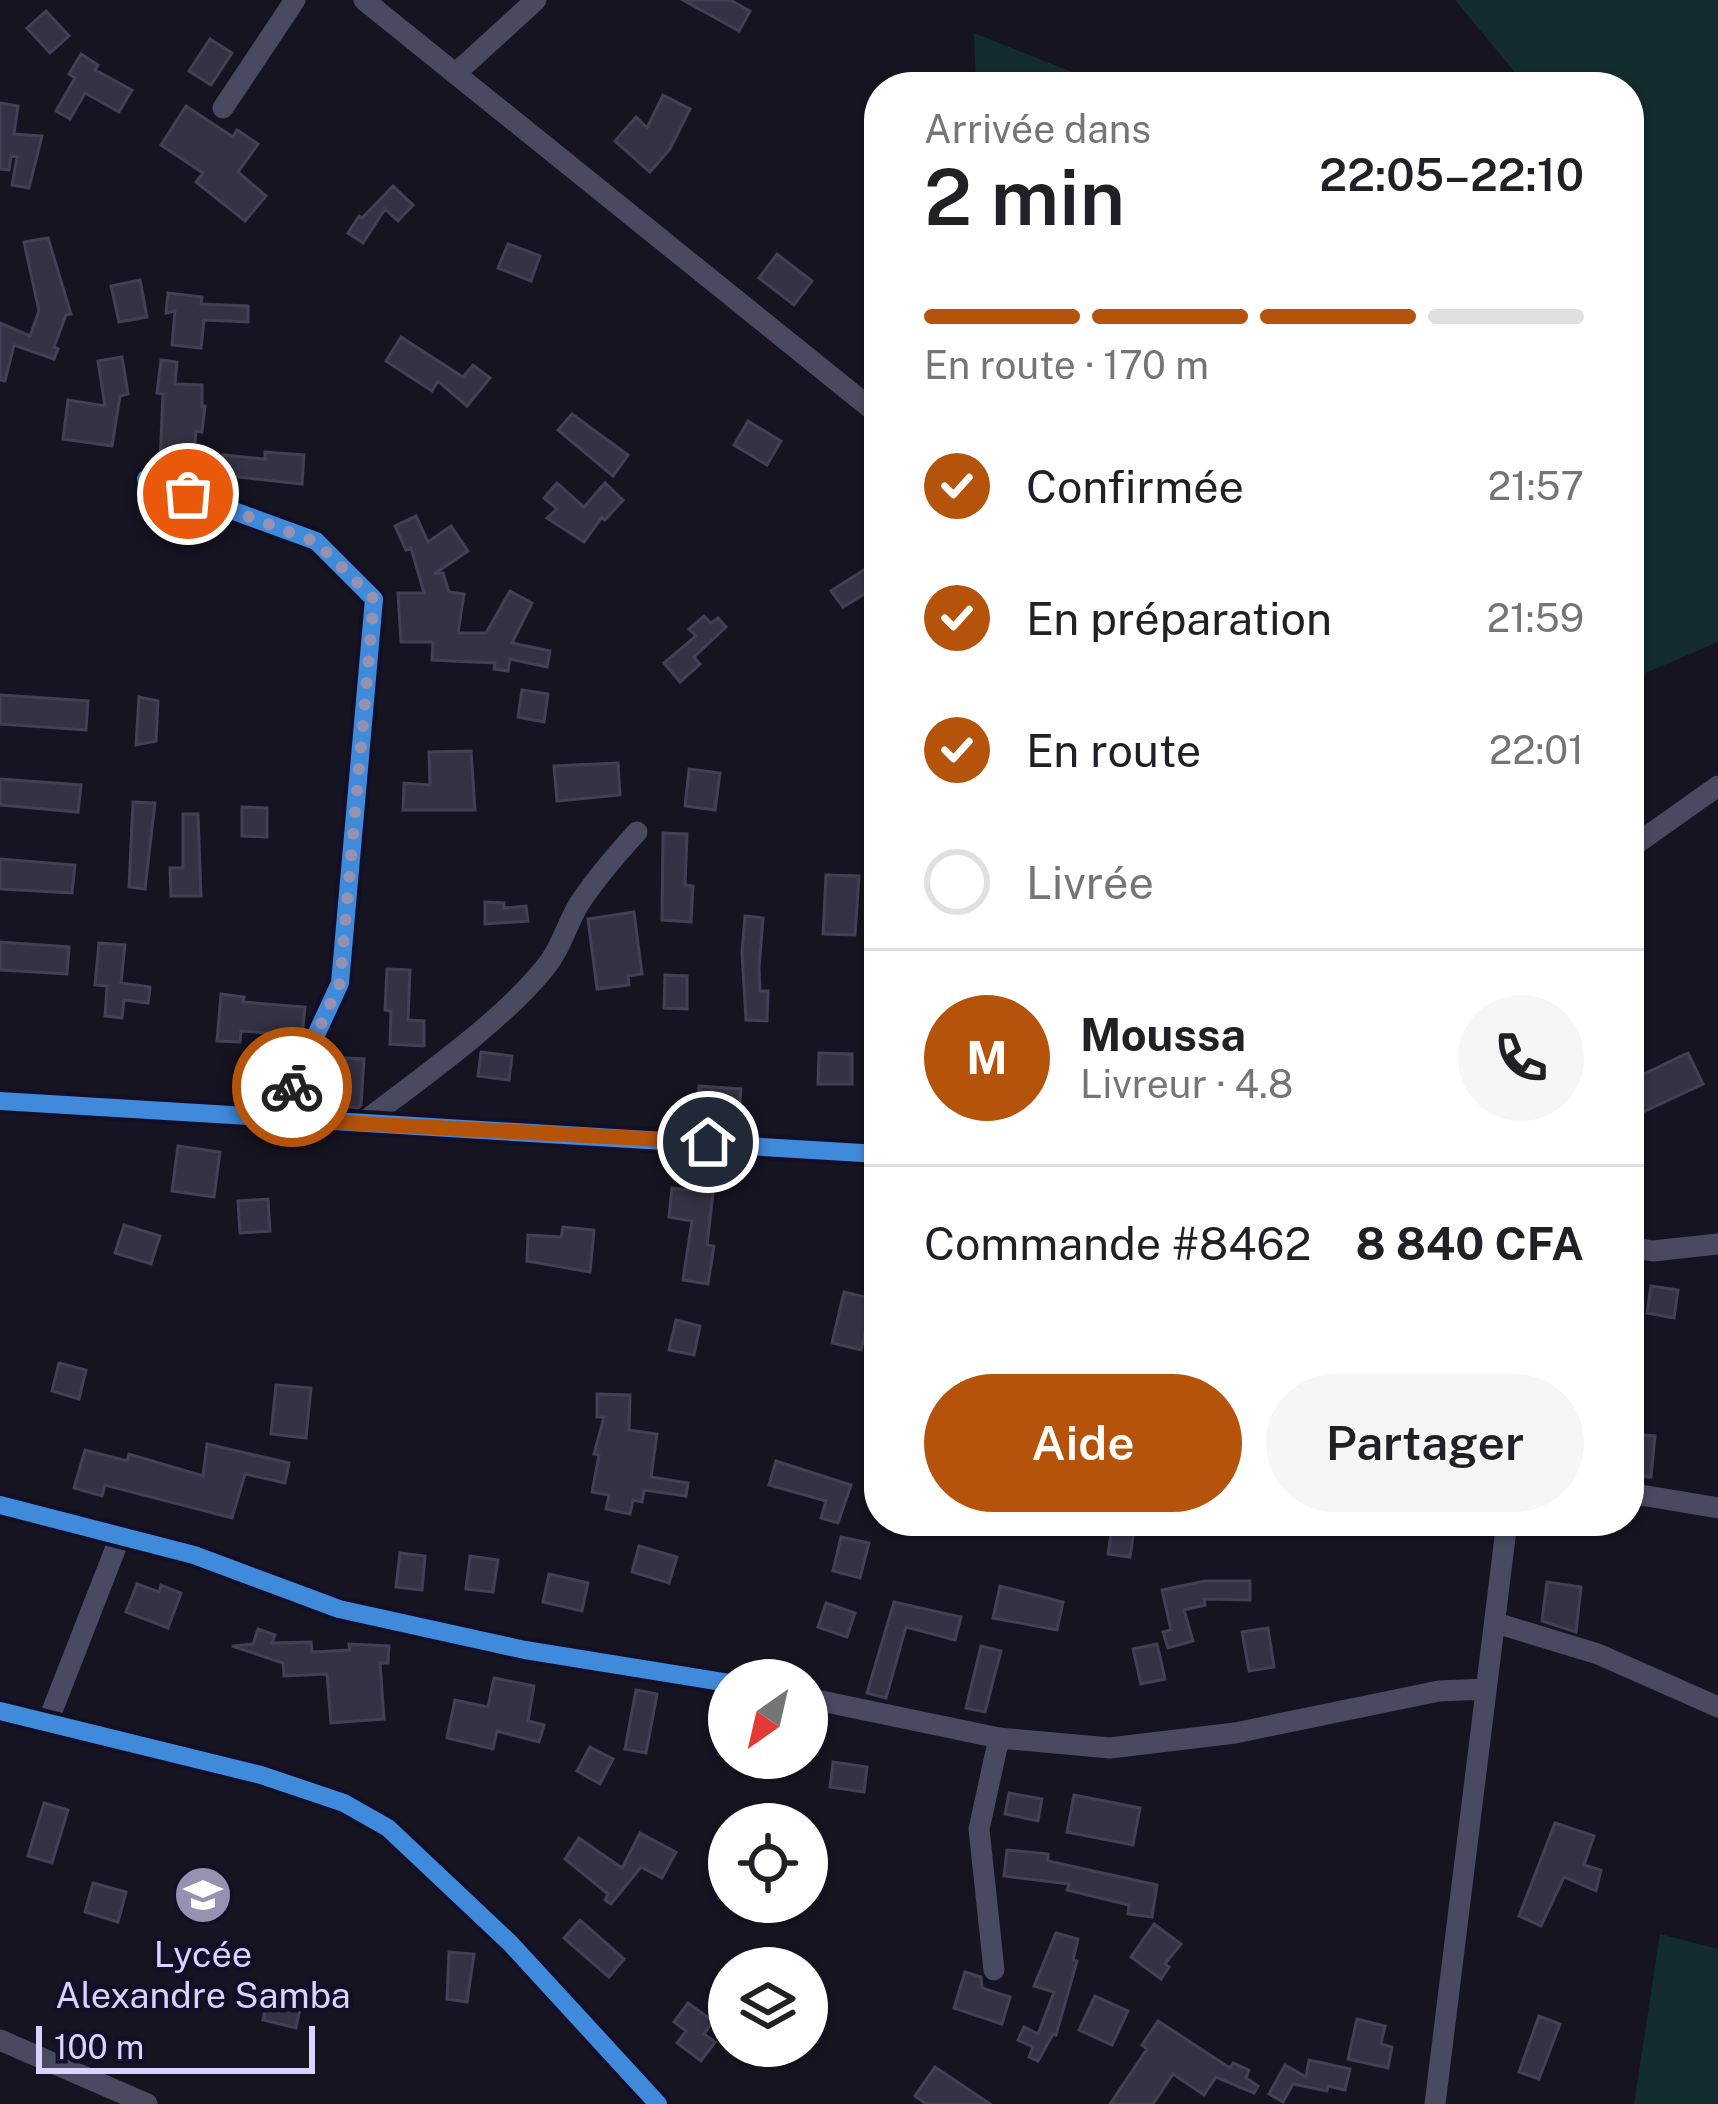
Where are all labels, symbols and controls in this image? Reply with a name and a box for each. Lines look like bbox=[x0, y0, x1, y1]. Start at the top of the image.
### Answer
text: Arrivée dans bbox=[924, 106, 1151, 152]
text: 22:05–22:10 bbox=[1319, 148, 1584, 201]
text: 2 min bbox=[924, 151, 1125, 243]
text: En route · 170 m bbox=[924, 342, 1209, 388]
pin bbox=[137, 443, 239, 545]
icon: check bbox=[924, 453, 990, 519]
text: Confirmée bbox=[1026, 460, 1244, 513]
icon: bag bbox=[155, 461, 221, 527]
text: 21:57 bbox=[1488, 463, 1584, 509]
icon: check bbox=[924, 585, 990, 651]
text: En préparation bbox=[1026, 592, 1332, 645]
text: 21:59 bbox=[1487, 595, 1584, 641]
icon: check bbox=[924, 717, 990, 783]
text: En route bbox=[1026, 724, 1201, 777]
text: 22:01 bbox=[1489, 727, 1584, 773]
text: Livrée bbox=[1026, 856, 1154, 909]
button: phone bbox=[1458, 995, 1584, 1121]
text: Moussa bbox=[1080, 1008, 1246, 1061]
courier bbox=[232, 1027, 352, 1147]
text: M bbox=[966, 1031, 1008, 1084]
icon: bike bbox=[259, 1054, 325, 1120]
text: Livreur · 4.8 bbox=[1080, 1061, 1293, 1107]
pin bbox=[657, 1091, 759, 1193]
icon: home bbox=[675, 1109, 741, 1175]
text: Commande #8462 bbox=[924, 1217, 1311, 1270]
text: 8 840 CFA bbox=[1355, 1217, 1584, 1270]
button: Aide bbox=[924, 1374, 1242, 1512]
button: Partager bbox=[1266, 1374, 1584, 1512]
north arrow bbox=[708, 1659, 828, 1779]
map controls bbox=[708, 1659, 828, 2067]
button: locate bbox=[708, 1803, 828, 1923]
school or university icon: Lycée Alexandre Samba bbox=[172, 1864, 234, 1926]
place label: Lycée Alexandre Samba bbox=[55, 1933, 351, 2016]
button: layers bbox=[708, 1947, 828, 2067]
scale bar bbox=[36, 2020, 315, 2073]
text: 100 m bbox=[54, 2028, 144, 2066]

